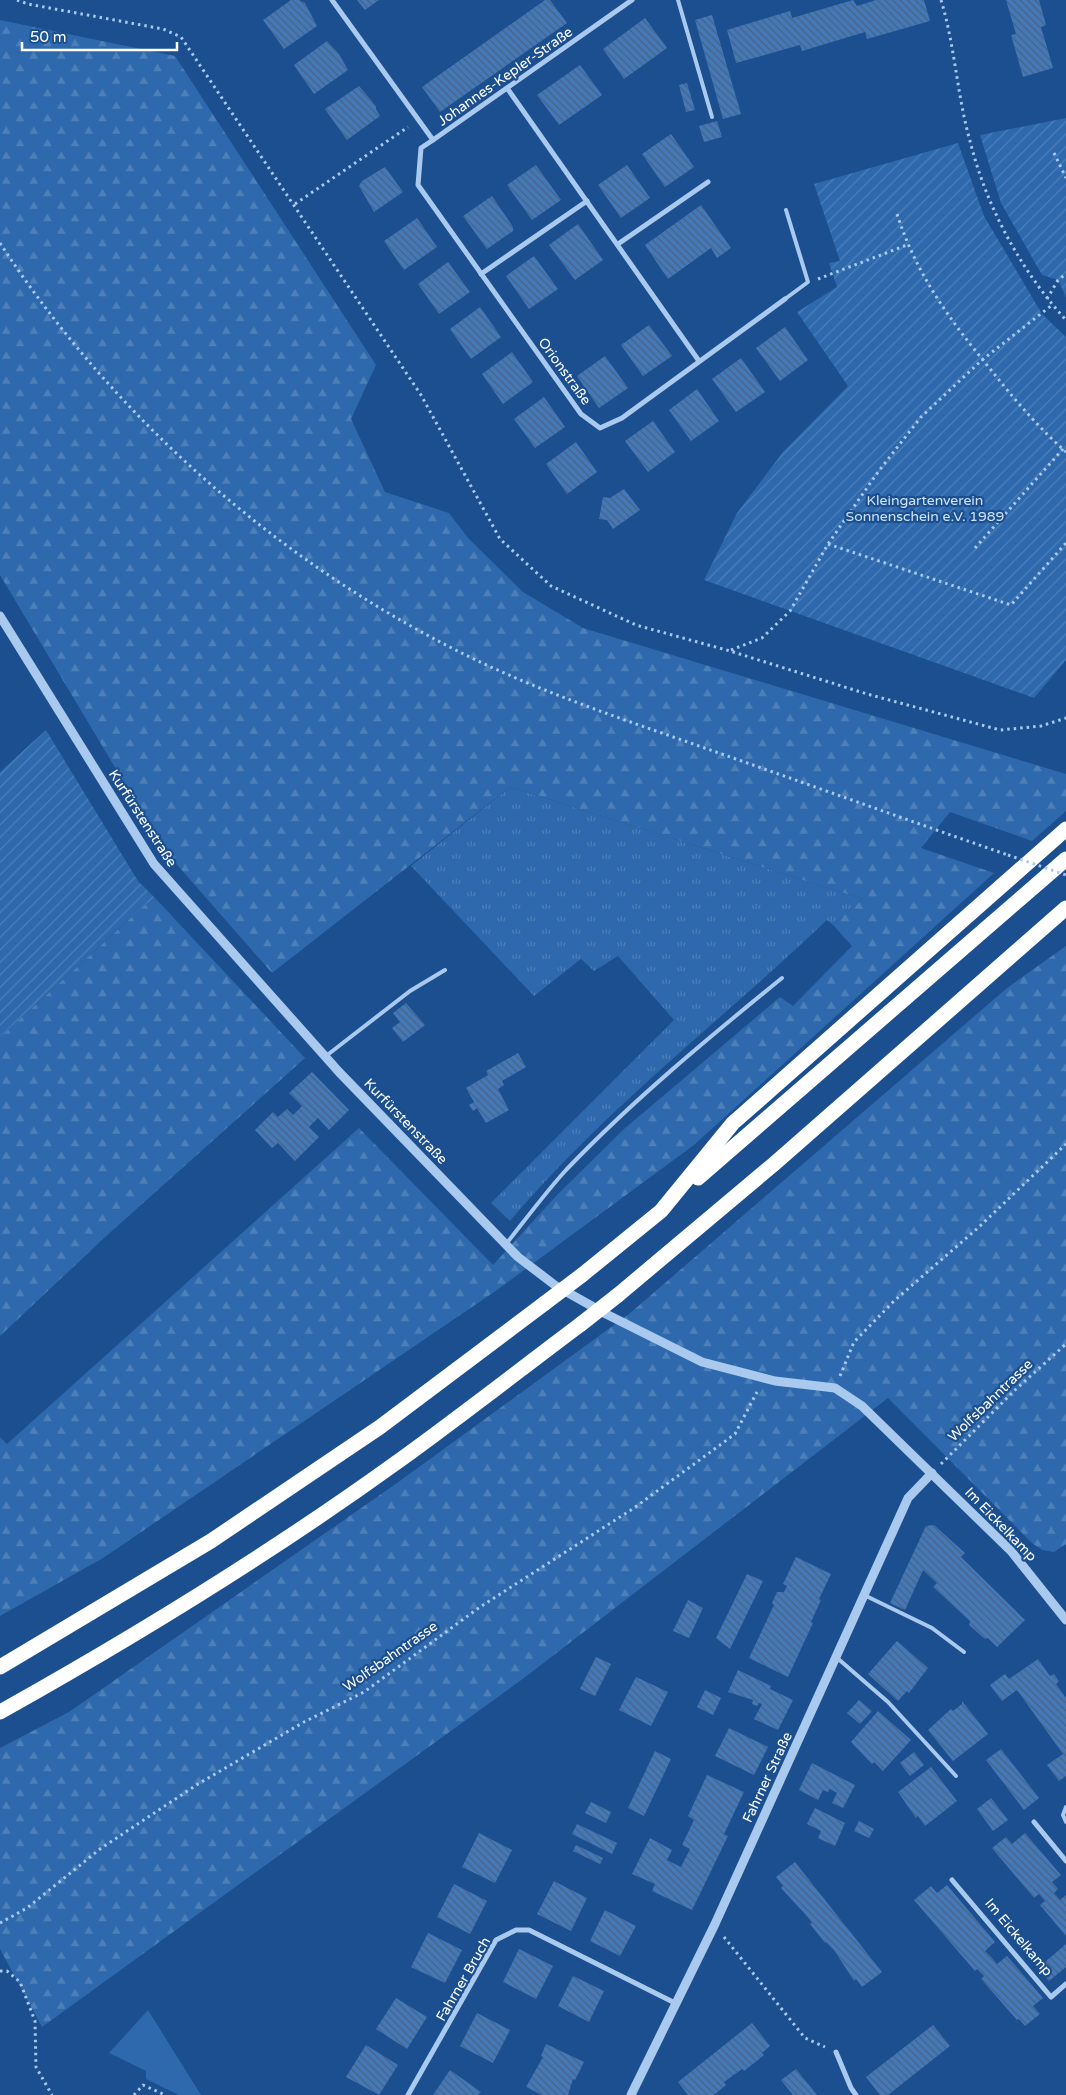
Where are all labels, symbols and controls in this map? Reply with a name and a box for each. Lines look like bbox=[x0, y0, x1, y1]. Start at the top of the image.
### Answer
scale bar bbox=[22, 20, 178, 52]
street label: Johannes-Kepler-Straße bbox=[435, 23, 576, 129]
text: 50 m bbox=[30, 28, 67, 46]
street label: Orionstraße bbox=[535, 334, 595, 408]
park label: Kleingartenverein Sonnenschein e.V. 1989 bbox=[846, 492, 1004, 525]
street label: Kurfürstenstraße bbox=[105, 766, 180, 870]
street label: Kurfürstenstraße bbox=[360, 1075, 451, 1168]
street label: Wolfsbahntrasse bbox=[944, 1356, 1036, 1445]
street label: Im Eickelkamp bbox=[961, 1484, 1040, 1565]
street label: Wolfsbahntrasse bbox=[340, 1618, 441, 1695]
street label: Fahrner Straße bbox=[739, 1729, 796, 1825]
street label: Im Eickelkamp bbox=[981, 1895, 1056, 1980]
street label: Fahrner Bruch bbox=[433, 1934, 494, 2024]

